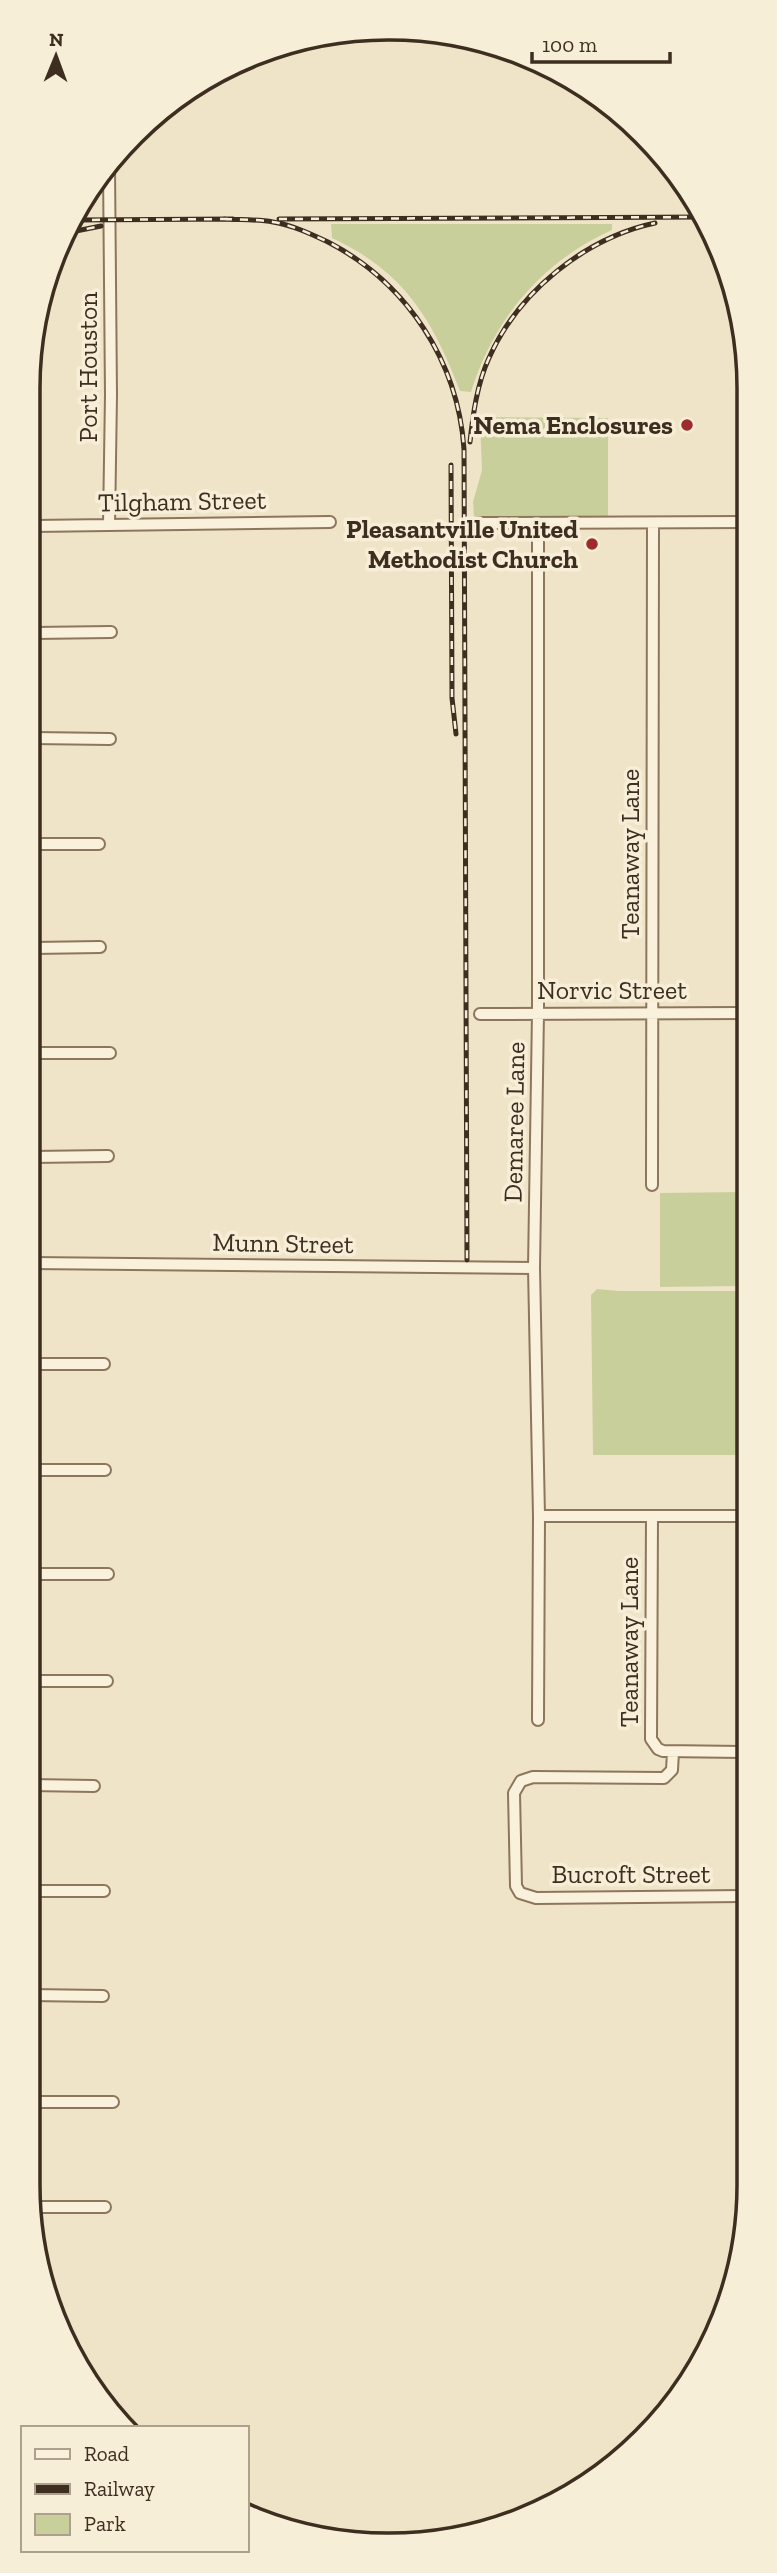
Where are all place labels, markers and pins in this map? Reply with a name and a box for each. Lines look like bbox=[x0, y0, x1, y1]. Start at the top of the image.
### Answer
place label: Nema Enclosures bbox=[473, 409, 673, 441]
marker: Nema Enclosures bbox=[679, 417, 695, 433]
place label: Pleasantville United Methodist Church bbox=[346, 513, 578, 575]
marker: Pleasantville United Methodist Church bbox=[584, 536, 600, 552]

